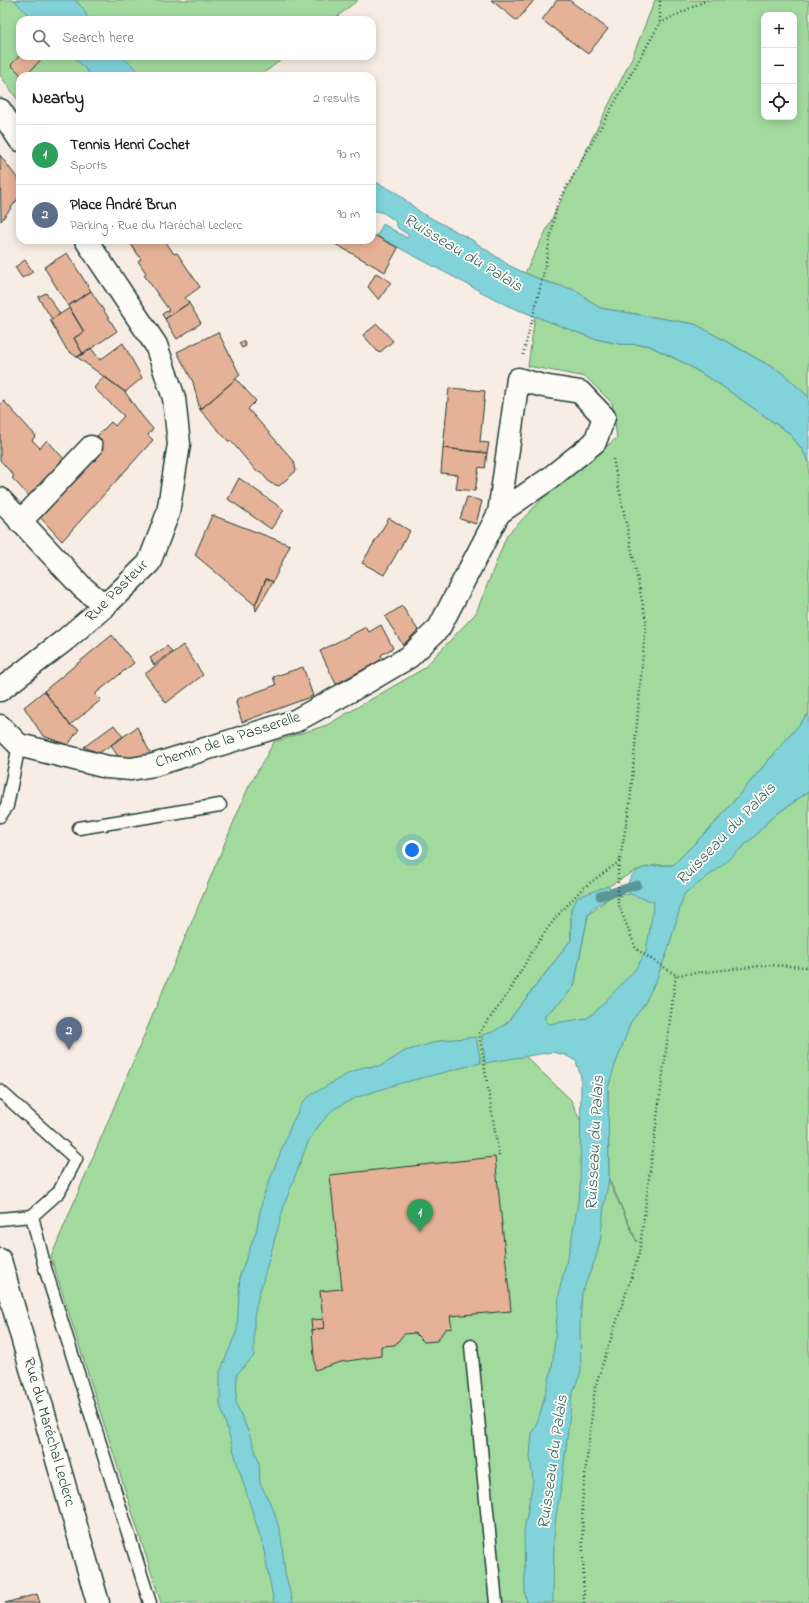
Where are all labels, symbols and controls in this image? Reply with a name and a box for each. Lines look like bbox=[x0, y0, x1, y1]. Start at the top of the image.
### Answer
map controls bbox=[761, 12, 797, 120]
button: + bbox=[761, 12, 797, 48]
search box bbox=[16, 16, 376, 60]
icon: search bbox=[30, 27, 52, 49]
text: Search here bbox=[62, 27, 134, 49]
button: − bbox=[761, 48, 797, 84]
button: locate bbox=[761, 84, 797, 120]
text: Nearby bbox=[32, 86, 84, 111]
text: 2 results bbox=[313, 89, 360, 108]
text: Tennis Henri Cochet bbox=[70, 134, 190, 156]
text: 1 bbox=[43, 145, 47, 164]
text: 90 m bbox=[337, 145, 360, 164]
text: Sports bbox=[70, 156, 107, 175]
text: Place André Brun bbox=[70, 194, 176, 216]
text: 2 bbox=[42, 205, 48, 224]
text: 90 m bbox=[337, 205, 360, 224]
water label: Ruisseau du Palais bbox=[399, 207, 528, 299]
text: Parking · Rue du Maréchal Leclerc bbox=[70, 216, 242, 235]
street label: Rue Pasteur bbox=[80, 554, 154, 628]
street label: Chemin de la Passerelle bbox=[152, 705, 304, 775]
water label: Ruisseau du Palais bbox=[670, 776, 782, 891]
your location bbox=[402, 840, 422, 860]
pin: 2 bbox=[56, 1017, 82, 1050]
water label: Ruisseau du Palais bbox=[579, 1074, 611, 1211]
pin: 1 bbox=[407, 1199, 433, 1232]
street label: Rue du Maréchal Leclerc bbox=[16, 1355, 82, 1510]
water label: Ruisseau du Palais bbox=[531, 1393, 575, 1531]

